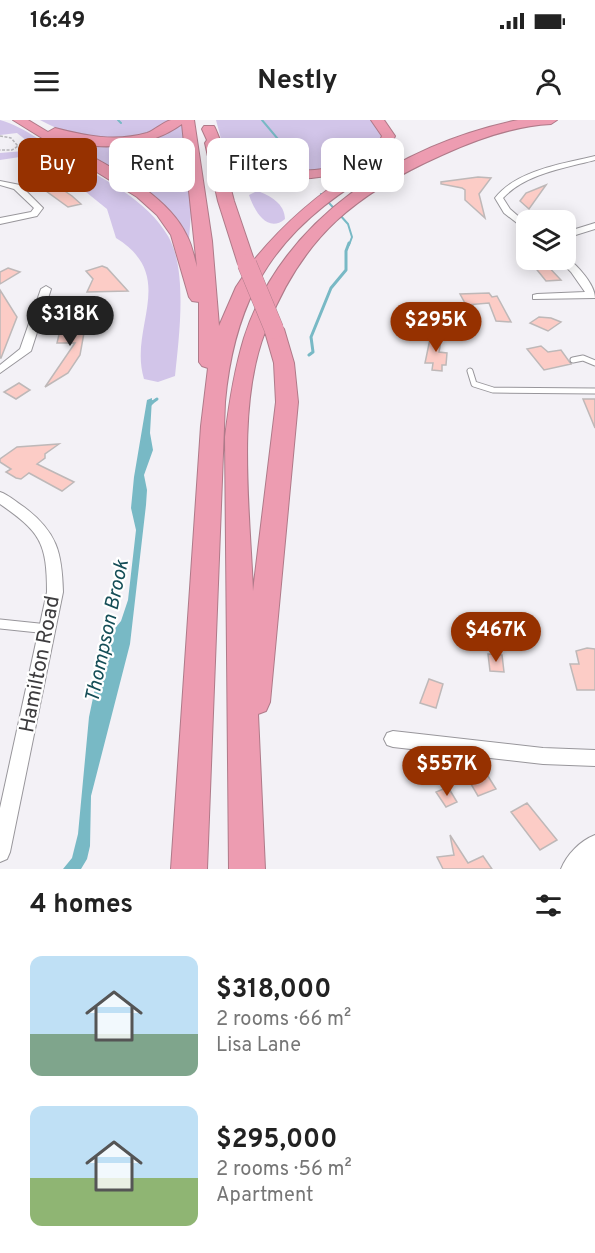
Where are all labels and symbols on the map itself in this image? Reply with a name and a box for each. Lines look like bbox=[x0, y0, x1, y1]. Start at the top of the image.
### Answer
pin: $318K bbox=[28, 296, 112, 347]
pin: $295K bbox=[394, 302, 478, 353]
water label: Thompson Brook bbox=[80, 557, 136, 705]
street label: Hamilton Road bbox=[14, 594, 67, 735]
pin: $467K bbox=[454, 612, 538, 663]
pin: $557K bbox=[405, 746, 489, 797]

